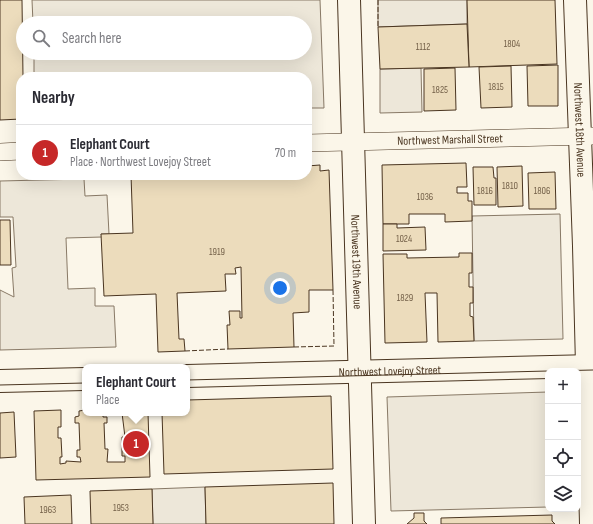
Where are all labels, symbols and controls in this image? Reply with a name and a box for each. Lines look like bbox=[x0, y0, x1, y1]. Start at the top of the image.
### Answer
search box bbox=[16, 16, 312, 60]
icon: search bbox=[30, 27, 52, 49]
text: Search here bbox=[62, 29, 122, 48]
house number: 1804 bbox=[504, 38, 520, 50]
house number: 1112 bbox=[416, 41, 430, 53]
house number: 1815 bbox=[488, 81, 504, 93]
street label: Northwest 18th Avenue bbox=[571, 82, 589, 178]
house number: 1825 bbox=[432, 84, 448, 96]
text: Nearby bbox=[32, 88, 75, 108]
street label: Northwest Marshall Street bbox=[397, 131, 503, 148]
text: Elephant Court bbox=[70, 135, 150, 154]
text: 1 bbox=[42, 145, 48, 161]
text: 70 m bbox=[275, 145, 296, 161]
text: Place · Northwest Lovejoy Street bbox=[70, 154, 211, 170]
house number: 1810 bbox=[502, 180, 518, 192]
house number: 1816 bbox=[477, 185, 493, 197]
house number: 1806 bbox=[534, 185, 550, 197]
house number: 1036 bbox=[417, 191, 433, 203]
street label: Northwest 19th Avenue bbox=[348, 214, 365, 310]
house number: 1024 bbox=[396, 233, 412, 245]
house number: 1919 bbox=[209, 246, 225, 258]
your location bbox=[270, 278, 290, 298]
house number: 1829 bbox=[397, 292, 413, 304]
street label: Northwest Lovejoy Street bbox=[339, 362, 442, 380]
popup bbox=[82, 364, 190, 416]
map controls bbox=[545, 368, 581, 512]
button: + bbox=[545, 368, 581, 404]
text: Elephant Court bbox=[96, 373, 176, 392]
text: Place bbox=[96, 392, 119, 408]
button: − bbox=[545, 404, 581, 440]
pin: 1 bbox=[123, 429, 149, 459]
button: locate bbox=[545, 440, 581, 476]
button: layers bbox=[545, 476, 581, 512]
house number: 1953 bbox=[113, 502, 129, 514]
house number: 1963 bbox=[40, 504, 56, 516]

